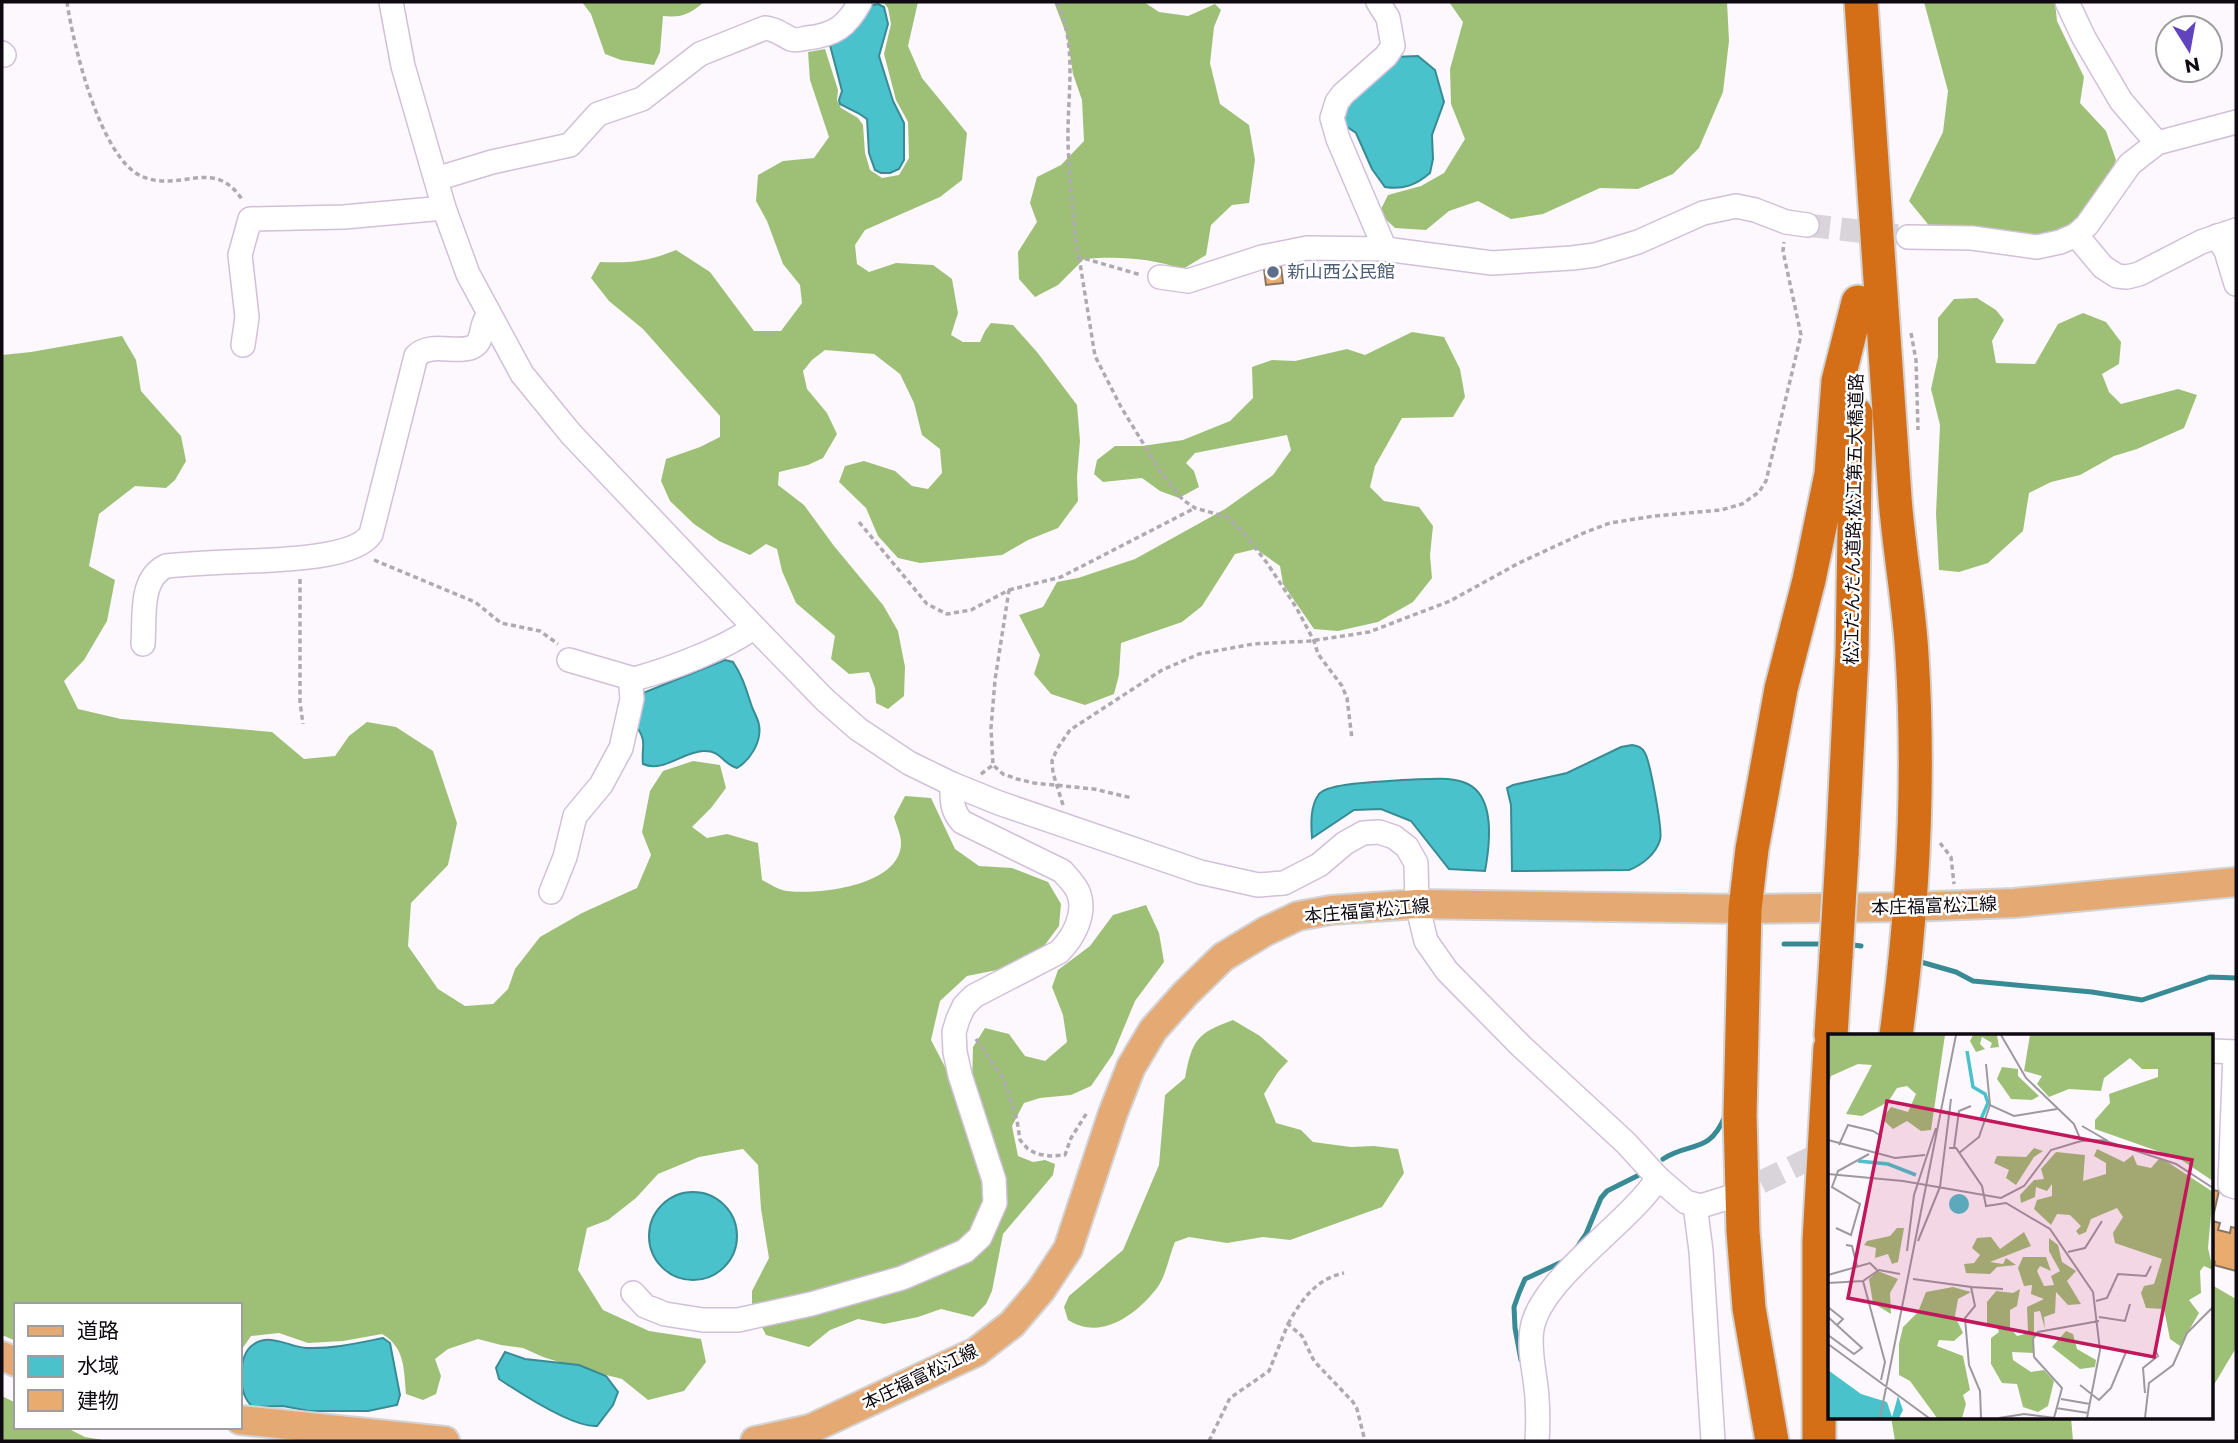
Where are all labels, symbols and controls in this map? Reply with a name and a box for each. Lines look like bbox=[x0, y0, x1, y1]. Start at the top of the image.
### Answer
north arrow bbox=[2154, 14, 2224, 84]
text: N bbox=[2182, 52, 2202, 78]
place label: 新山西公民館 bbox=[1287, 261, 1395, 283]
marker: 新山西公民館 bbox=[1265, 264, 1281, 280]
street label: 松江だんだん道路;松江第五大橋道路 bbox=[1840, 373, 1868, 665]
street label: 本庄福富松江線 bbox=[1871, 893, 1997, 919]
street label: 本庄福富松江線 bbox=[1303, 895, 1431, 927]
inset map bbox=[1828, 1034, 2214, 1418]
legend bbox=[14, 1303, 242, 1429]
text: 道路 bbox=[77, 1318, 119, 1343]
street label: 本庄福富松江線 bbox=[859, 1339, 981, 1415]
text: 水域 bbox=[77, 1353, 119, 1378]
text: 建物 bbox=[77, 1388, 119, 1413]

